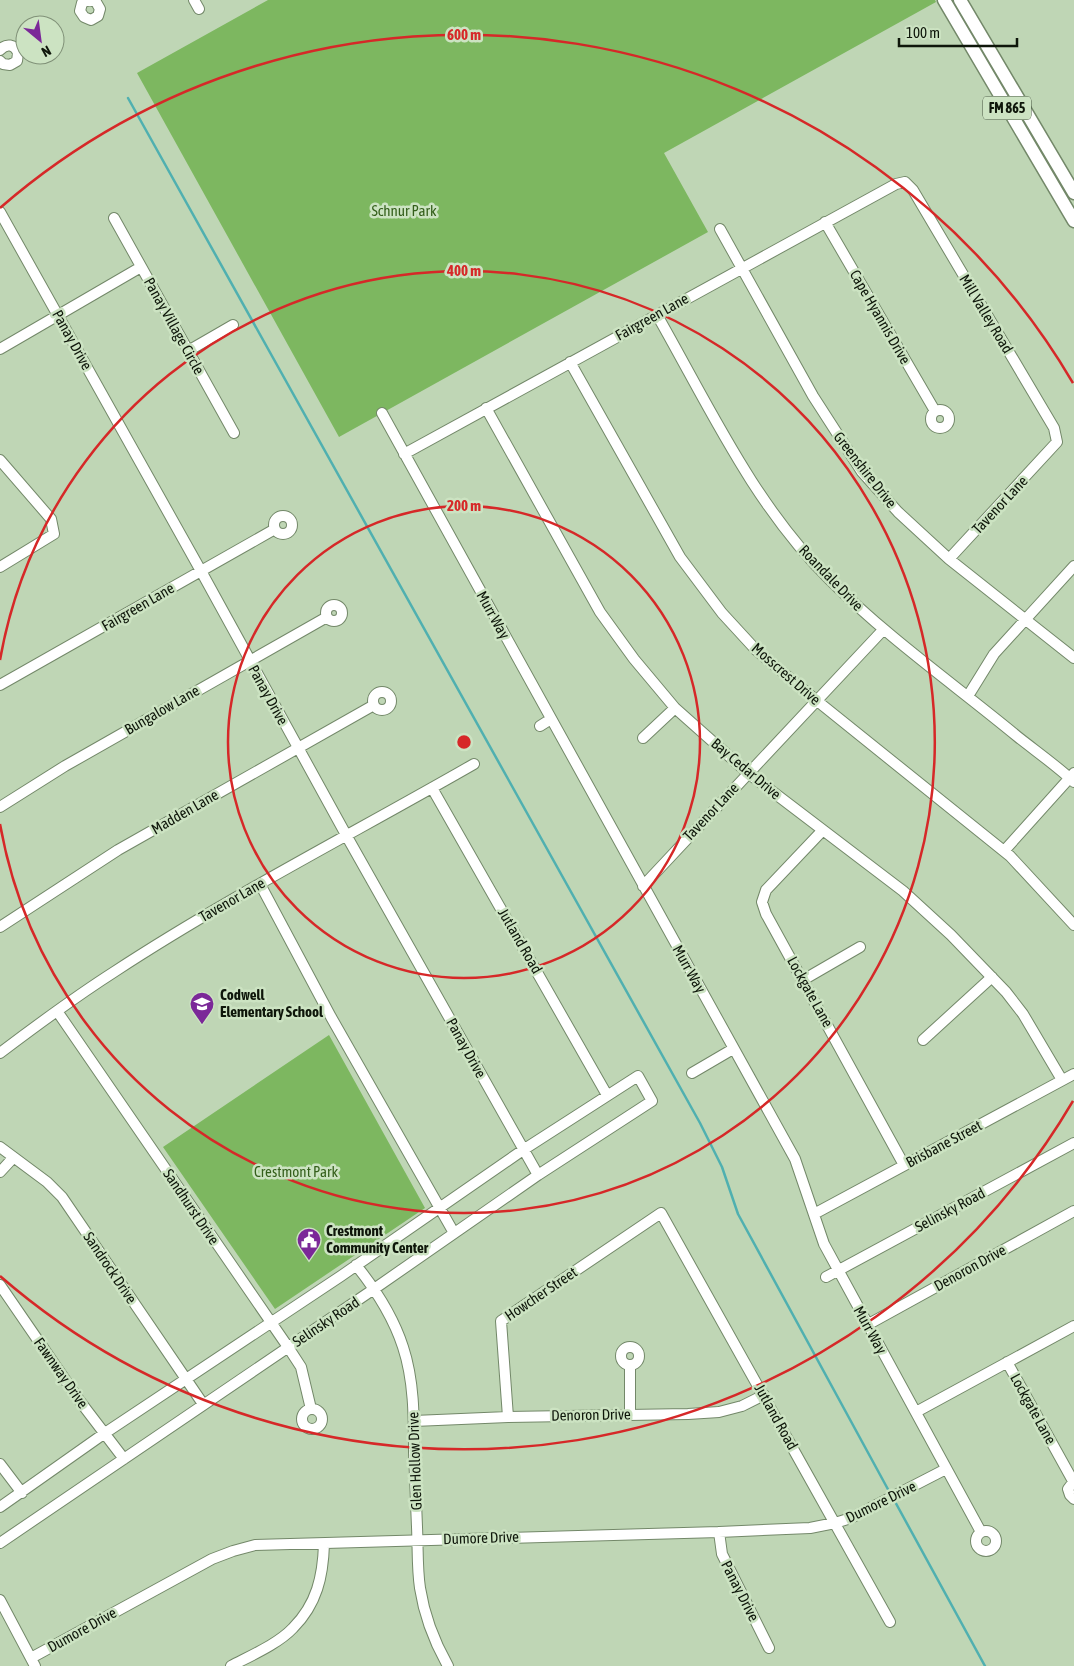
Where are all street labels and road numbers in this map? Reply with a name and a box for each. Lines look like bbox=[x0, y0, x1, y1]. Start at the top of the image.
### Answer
road number: FM 865 bbox=[983, 96, 1031, 120]
street label: Cape Hyannis Drive bbox=[847, 267, 914, 367]
street label: Mill Valley Road bbox=[956, 271, 1017, 356]
street label: Panay Village Circle bbox=[141, 274, 208, 377]
street label: Fairgreen Lane bbox=[612, 289, 691, 344]
street label: Panay Drive bbox=[49, 307, 96, 373]
street label: Greenshire Drive bbox=[830, 428, 900, 511]
street label: Tavenor Lane bbox=[969, 472, 1031, 537]
street label: Roandale Drive bbox=[796, 541, 867, 614]
street label: Fairgreen Lane bbox=[99, 579, 177, 634]
street label: Murr Way bbox=[473, 588, 513, 642]
street label: Mosscrest Drive bbox=[749, 639, 824, 708]
street label: Panay Drive bbox=[245, 662, 292, 728]
street label: Bungalow Lane bbox=[121, 681, 202, 738]
street label: Bay Cedar Drive bbox=[708, 735, 785, 803]
street label: Tavenor Lane bbox=[680, 779, 742, 844]
street label: Madden Lane bbox=[148, 786, 221, 837]
street label: Tavenor Lane bbox=[196, 874, 268, 925]
street label: Jutland Road bbox=[495, 905, 546, 976]
street label: Murr Way bbox=[669, 942, 709, 996]
street label: Lockgate Lane bbox=[784, 954, 837, 1030]
street label: Panay Drive bbox=[443, 1015, 490, 1081]
street label: Brisbane Street bbox=[903, 1116, 985, 1171]
street label: Sandhurst Drive bbox=[160, 1166, 223, 1248]
street label: Selinsky Road bbox=[912, 1184, 988, 1235]
street label: Sandrock Drive bbox=[80, 1229, 141, 1307]
street label: Denoron Drive bbox=[931, 1241, 1009, 1294]
street label: Howcher Street bbox=[501, 1263, 580, 1324]
street label: Selinsky Road bbox=[289, 1293, 362, 1350]
street label: Murr Way bbox=[850, 1303, 890, 1357]
street label: Fawnway Drive bbox=[31, 1334, 92, 1411]
street label: Lockgate Lane bbox=[1007, 1371, 1060, 1447]
street label: Jutland Road bbox=[751, 1381, 801, 1453]
street label: Denoron Drive bbox=[551, 1405, 631, 1424]
street label: Glen Hollow Drive bbox=[404, 1411, 425, 1511]
street label: Dumore Drive bbox=[843, 1477, 919, 1526]
street label: Dumore Drive bbox=[443, 1528, 519, 1547]
street label: Panay Drive bbox=[718, 1558, 763, 1624]
street label: Dumore Drive bbox=[44, 1604, 119, 1655]

